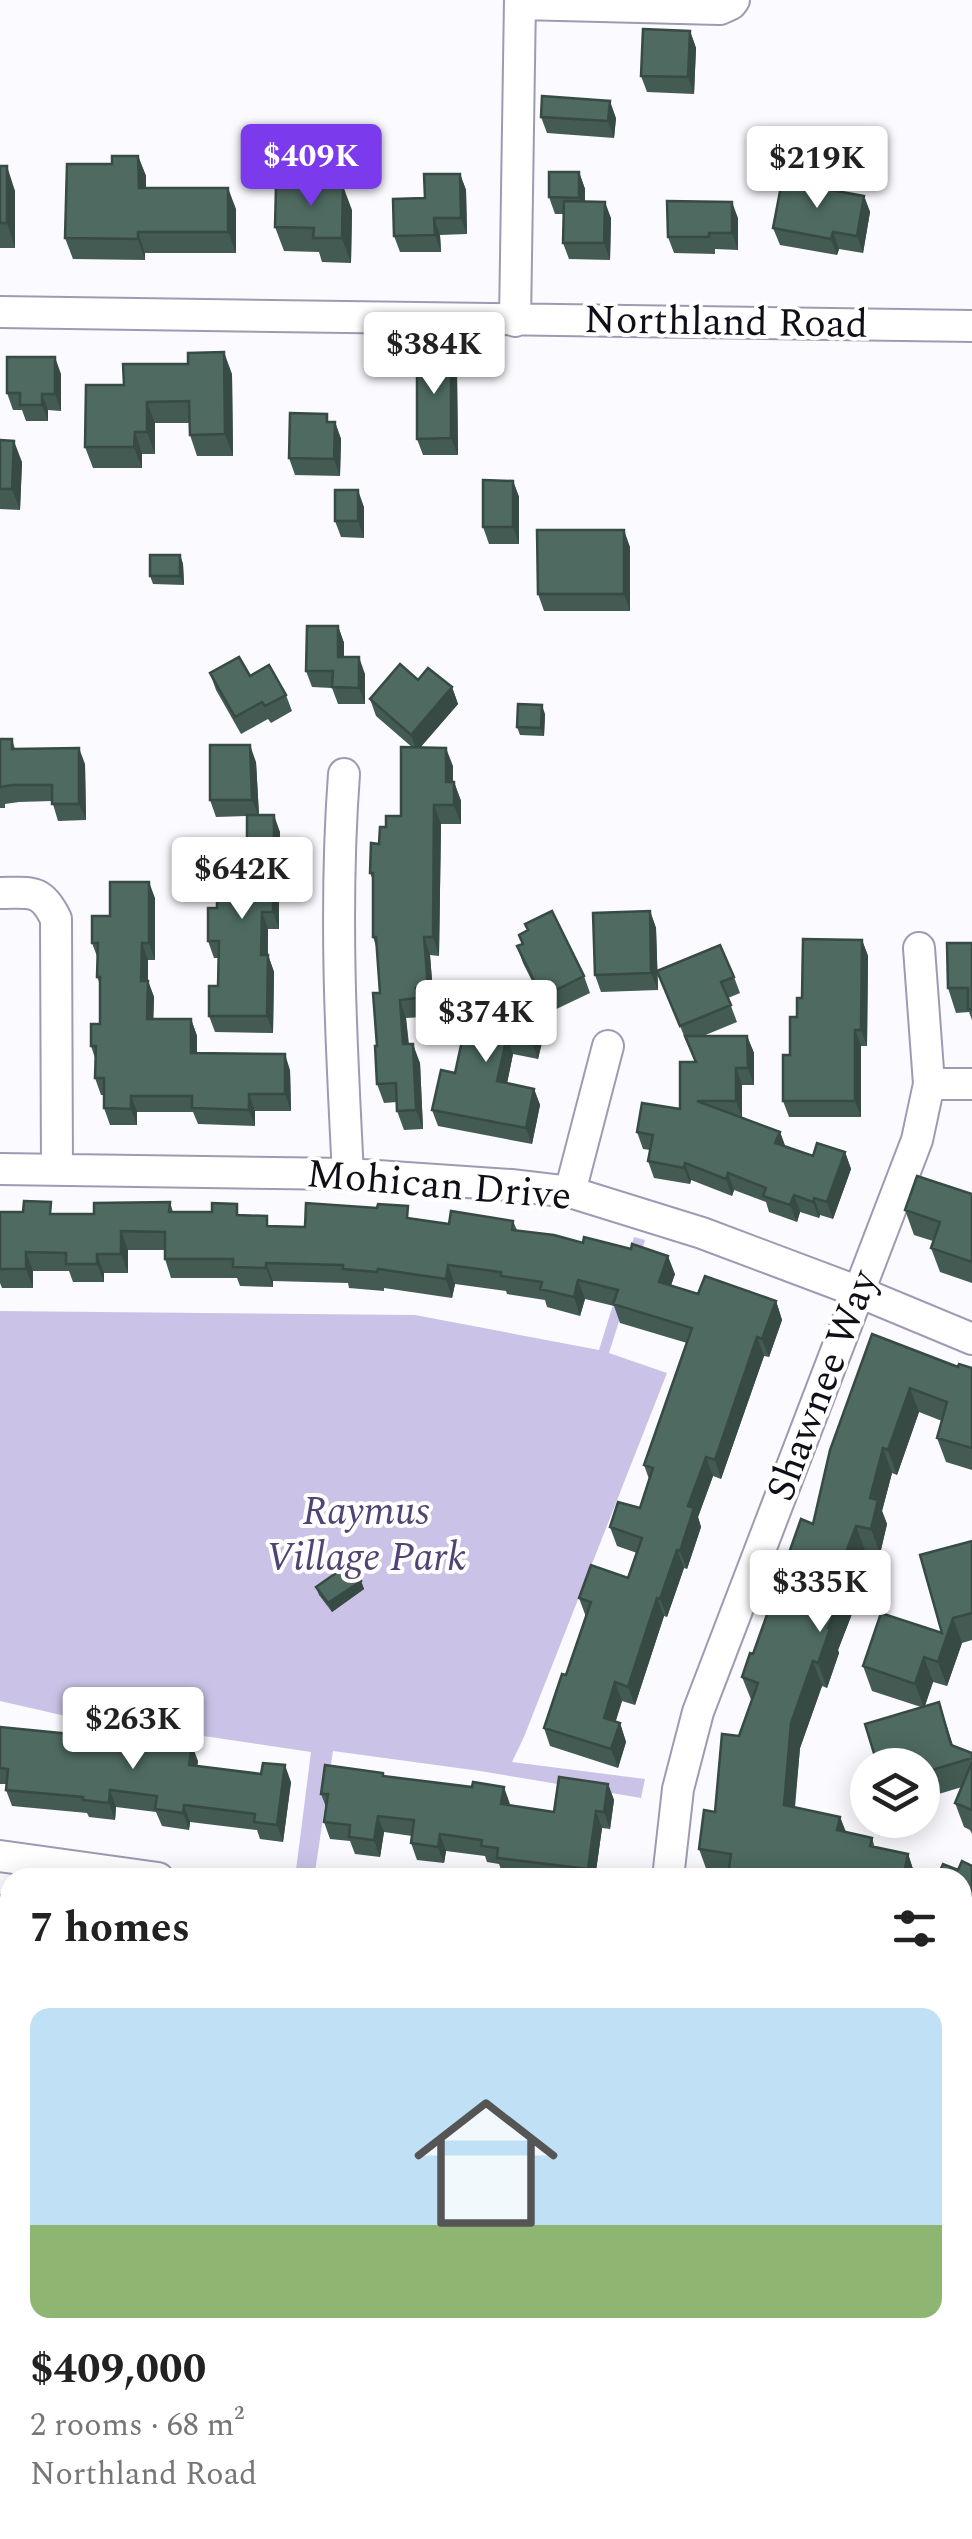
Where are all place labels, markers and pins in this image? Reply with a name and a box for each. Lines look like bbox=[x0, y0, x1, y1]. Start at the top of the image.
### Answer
pin: $409K bbox=[241, 124, 381, 209]
pin: $219K bbox=[747, 126, 887, 211]
pin: $384K bbox=[364, 312, 504, 397]
pin: $642K bbox=[172, 837, 312, 922]
pin: $374K bbox=[416, 980, 556, 1065]
pin: $335K bbox=[750, 1550, 890, 1635]
pin: $263K bbox=[63, 1687, 203, 1772]

